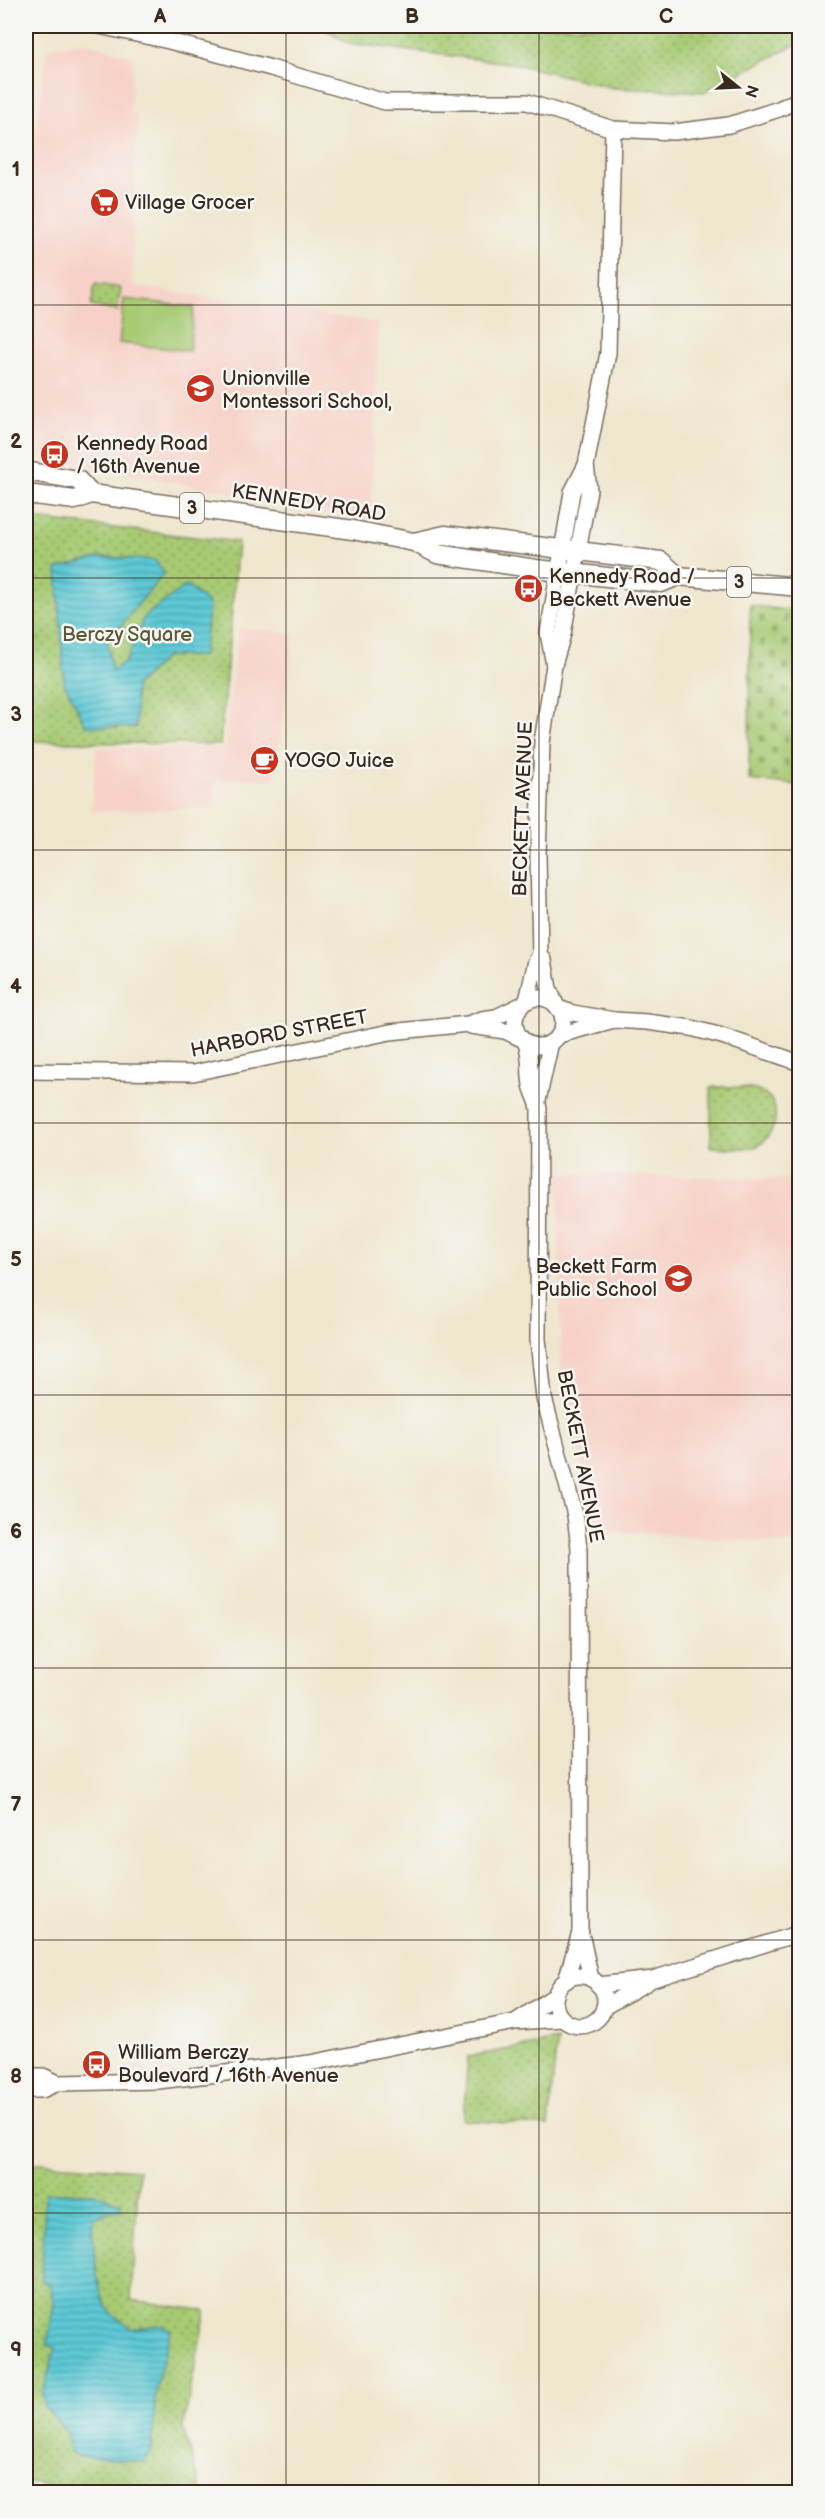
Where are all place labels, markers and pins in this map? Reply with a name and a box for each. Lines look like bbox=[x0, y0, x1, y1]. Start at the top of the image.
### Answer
supermarket icon: Village Grocer bbox=[88, 186, 120, 218]
place label: Village Grocer bbox=[125, 191, 255, 215]
place label: Unionville Montessori School, bbox=[222, 367, 392, 414]
school or university icon: Unionville Montessori School, bbox=[185, 373, 217, 405]
place label: Kennedy Road / 16th Avenue bbox=[76, 432, 208, 479]
bus stop icon: Kennedy Road / 16th Avenue bbox=[39, 439, 71, 471]
place label: Kennedy Road / Beckett Avenue bbox=[549, 565, 695, 612]
bus stop icon: Kennedy Road / Beckett Avenue bbox=[512, 572, 544, 604]
cafe icon: YOGO Juice bbox=[248, 744, 280, 776]
place label: YOGO Juice bbox=[284, 749, 394, 773]
place label: Beckett Farm Public School bbox=[535, 1255, 657, 1302]
school or university icon: Beckett Farm Public School bbox=[662, 1262, 694, 1294]
place label: William Berczy Boulevard / 16th Avenue bbox=[118, 2041, 339, 2088]
bus stop icon: William Berczy Boulevard / 16th Avenue bbox=[81, 2048, 113, 2080]

